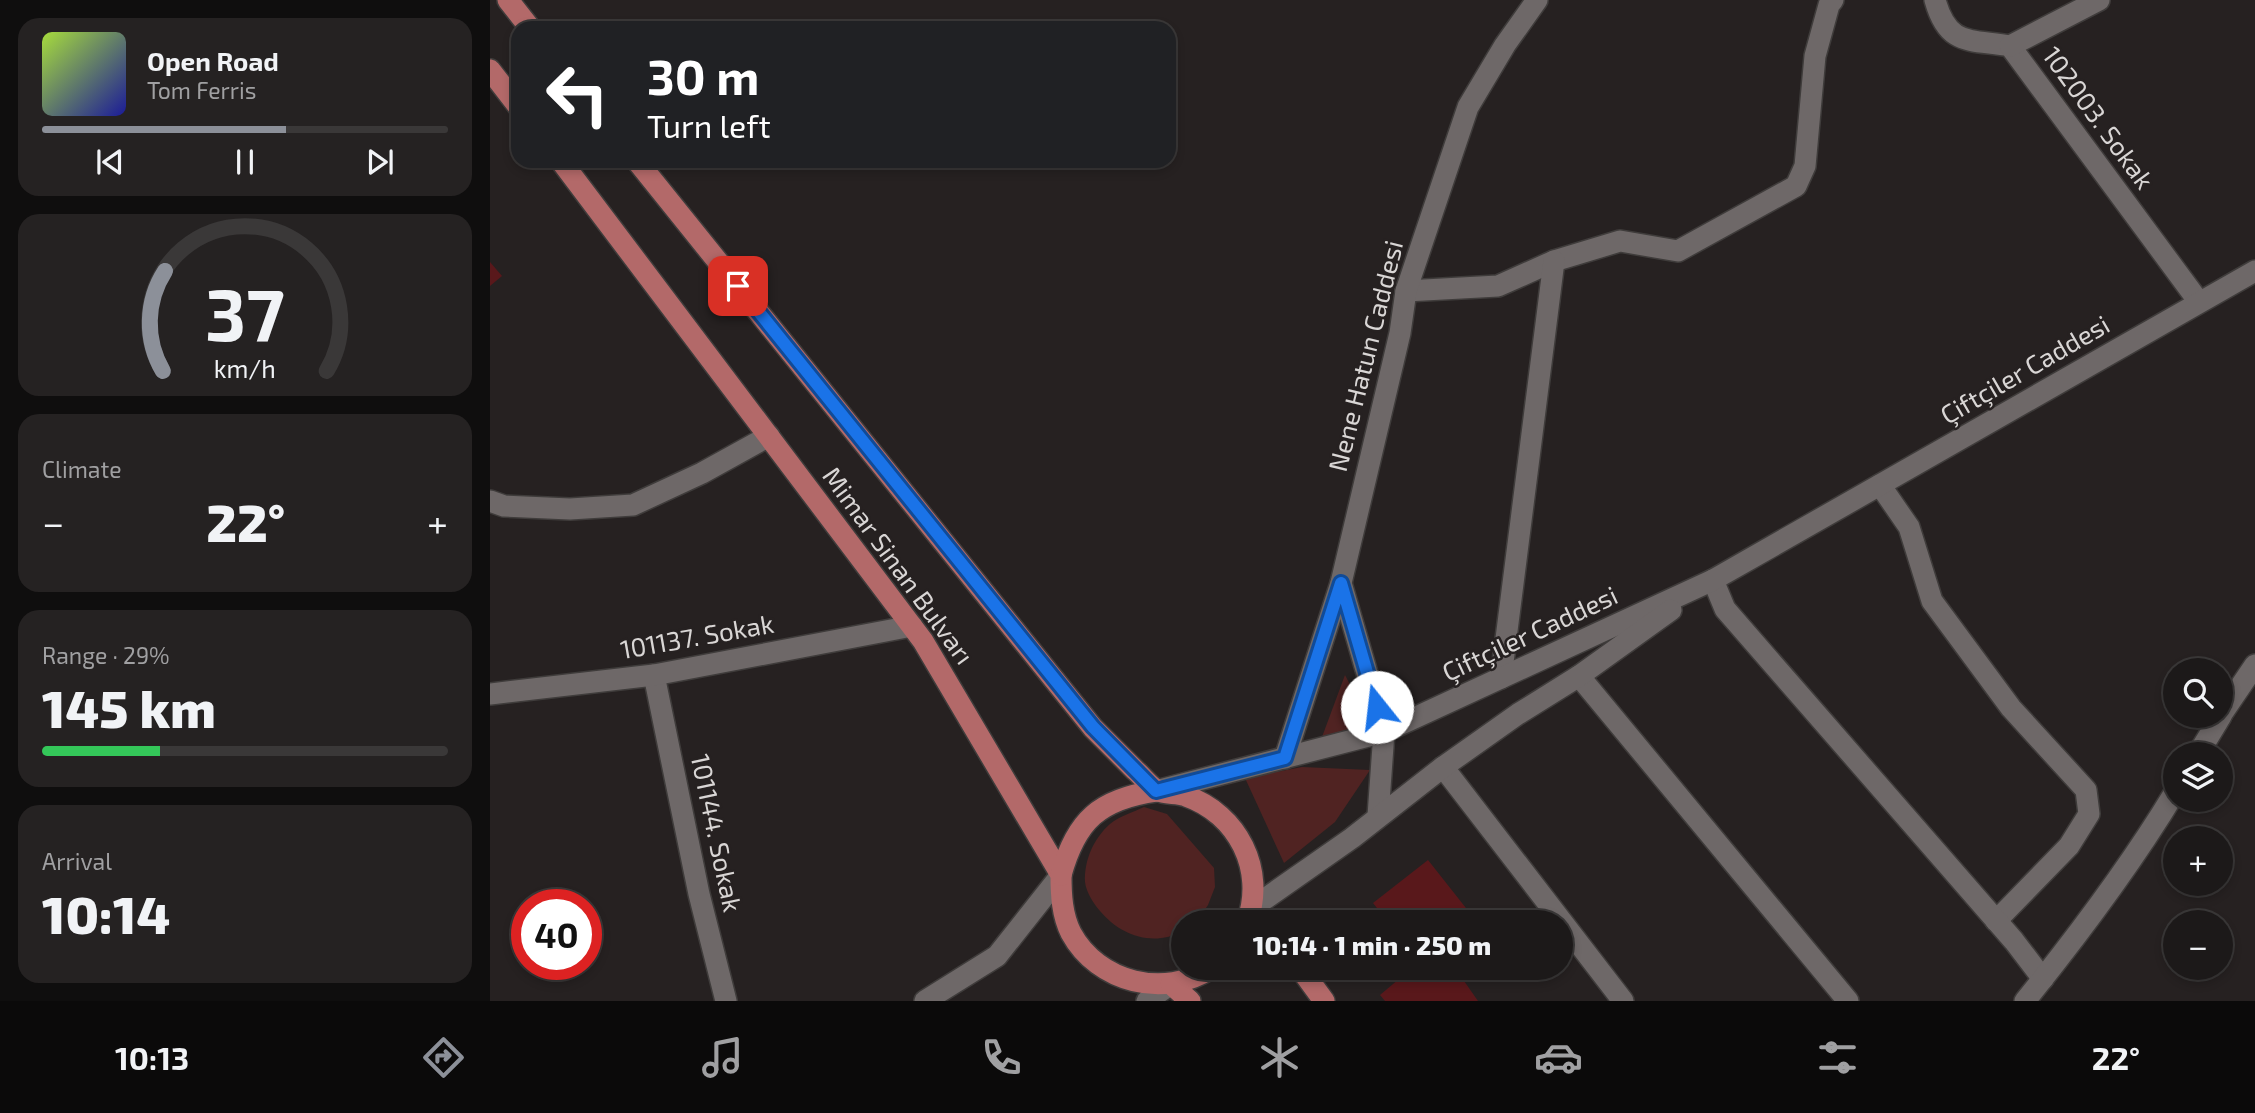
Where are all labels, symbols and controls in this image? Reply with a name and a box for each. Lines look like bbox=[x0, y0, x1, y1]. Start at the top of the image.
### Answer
street label: 102003. Sokak bbox=[2037, 40, 2161, 194]
text: Open Road bbox=[147, 45, 279, 76]
text: 30 m bbox=[647, 46, 759, 105]
icon: left bbox=[532, 49, 623, 140]
text: Tom Ferris bbox=[147, 76, 256, 104]
text: Turn left bbox=[647, 106, 771, 144]
icon: previous bbox=[91, 143, 129, 181]
icon: pause bbox=[226, 143, 264, 181]
icon: next bbox=[361, 143, 399, 181]
street label: Nene Hatun Caddesi bbox=[1321, 237, 1408, 474]
pin bbox=[708, 256, 768, 316]
icon: arrive bbox=[719, 267, 757, 305]
text: 37 bbox=[205, 268, 285, 356]
street label: Çiftçiler Caddesi bbox=[1934, 308, 2115, 431]
text: km/h bbox=[214, 353, 276, 383]
text: Climate bbox=[42, 455, 122, 483]
street label: Mimar Sinan Bulvarı bbox=[817, 460, 981, 670]
text: 22° bbox=[206, 490, 285, 552]
text: − bbox=[42, 499, 64, 545]
text: + bbox=[427, 499, 448, 545]
street label: Çiftçiler Caddesi bbox=[1437, 578, 1623, 689]
street label: 101137. Sokak bbox=[618, 607, 776, 664]
text: Range · 29% bbox=[42, 641, 170, 669]
map controls bbox=[2163, 658, 2233, 980]
button: search bbox=[2163, 658, 2233, 728]
position arrow bbox=[1340, 670, 1414, 744]
text: 145 km bbox=[42, 676, 216, 738]
button: layers bbox=[2163, 742, 2233, 812]
street label: 101144. Sokak bbox=[686, 751, 749, 914]
button: + bbox=[2163, 826, 2233, 896]
text: Arrival bbox=[42, 847, 112, 875]
text: 10:14 bbox=[42, 882, 170, 944]
speed limit sign: 40 bbox=[511, 889, 602, 980]
button: − bbox=[2163, 910, 2233, 980]
text: 10:14 · 1 min · 250 m bbox=[1253, 929, 1491, 960]
icon: directions bbox=[419, 1033, 468, 1082]
icon: music bbox=[698, 1033, 747, 1082]
icon: phone bbox=[977, 1033, 1026, 1082]
icon: climate bbox=[1255, 1033, 1304, 1082]
icon: car bbox=[1534, 1033, 1583, 1082]
icon: filters bbox=[1813, 1033, 1862, 1082]
text: 10:13 bbox=[115, 1038, 189, 1076]
text: 22° bbox=[2092, 1038, 2140, 1076]

